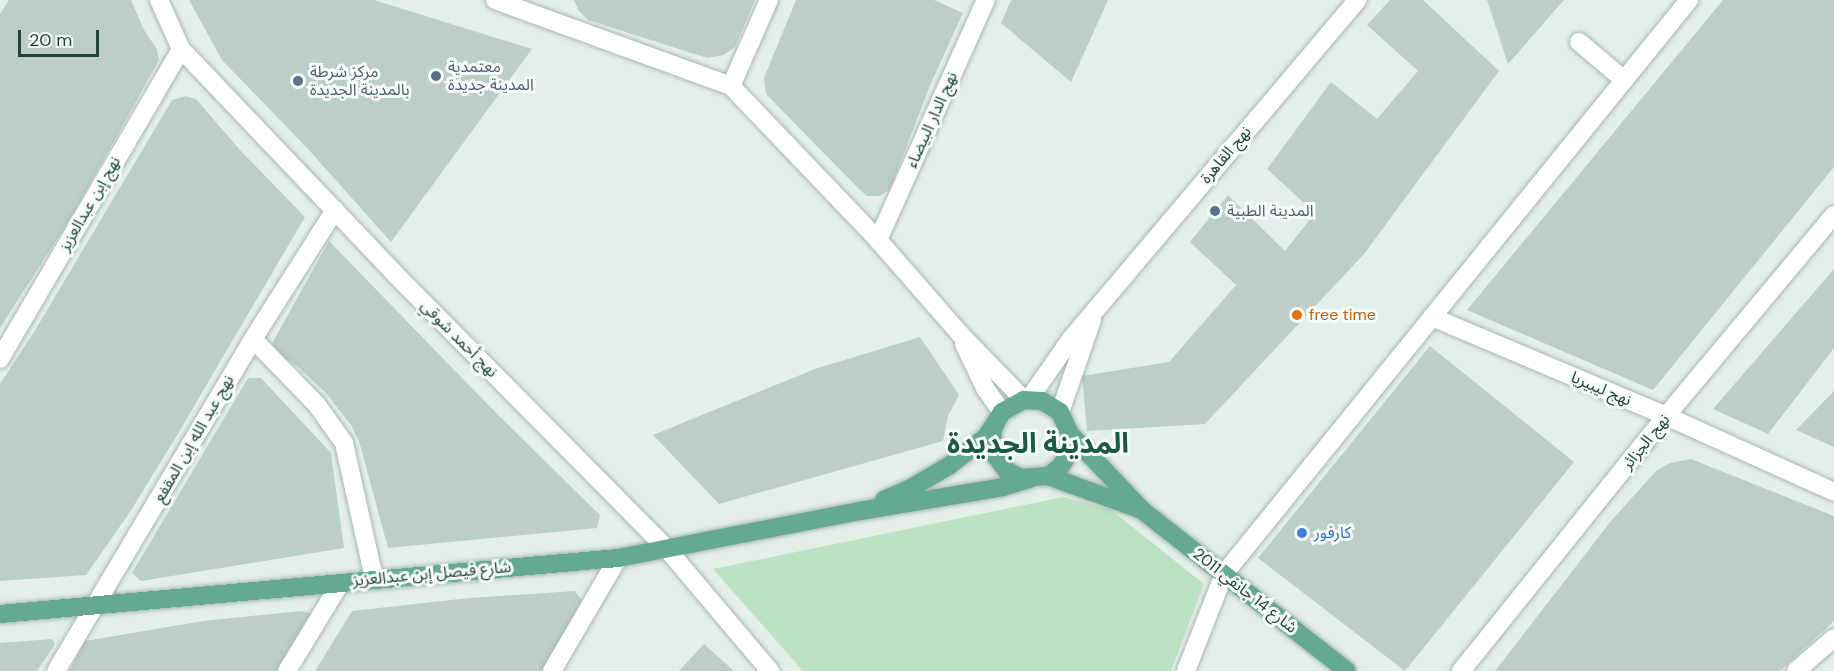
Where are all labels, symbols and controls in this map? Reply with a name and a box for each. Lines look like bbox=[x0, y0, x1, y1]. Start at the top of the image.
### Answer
scale bar bbox=[21, 18, 102, 56]
text: 20 m bbox=[29, 28, 72, 52]
place label: معتمدية المدينة جديدة bbox=[448, 57, 534, 95]
place label: مركز شرطة بالمدينة الجديدة bbox=[310, 62, 410, 100]
marker: معتمدية المدينة جديدة bbox=[429, 69, 443, 83]
street label: نهج الدار البيضاء bbox=[902, 69, 962, 171]
marker: مركز شرطة بالمدينة الجديدة bbox=[291, 74, 305, 88]
street label: نهج القاهرة bbox=[1196, 122, 1256, 188]
street label: نهج إبن عبدالعزيز bbox=[55, 153, 125, 255]
place label: المدينة الطبية bbox=[1227, 201, 1314, 221]
marker: المدينة الطبية bbox=[1208, 204, 1222, 218]
street label: نهج أحمد شوقي bbox=[416, 296, 502, 382]
place label: free time bbox=[1309, 305, 1376, 325]
marker: free time bbox=[1290, 308, 1304, 322]
street label: نهج ليبيريا bbox=[1568, 368, 1634, 410]
street label: نهج عبد الله إبن المقفع bbox=[150, 372, 238, 506]
street label: نهج الجزائر bbox=[1618, 410, 1674, 474]
district label: المدينة الجديدة bbox=[947, 427, 1129, 461]
place label: كارفور bbox=[1314, 523, 1351, 543]
marker: كارفور bbox=[1295, 526, 1309, 540]
street label: شارع 14 جانفي 2011 bbox=[1189, 544, 1301, 638]
street label: شارع فيصل إبن عبدالعزيز bbox=[352, 558, 512, 590]

